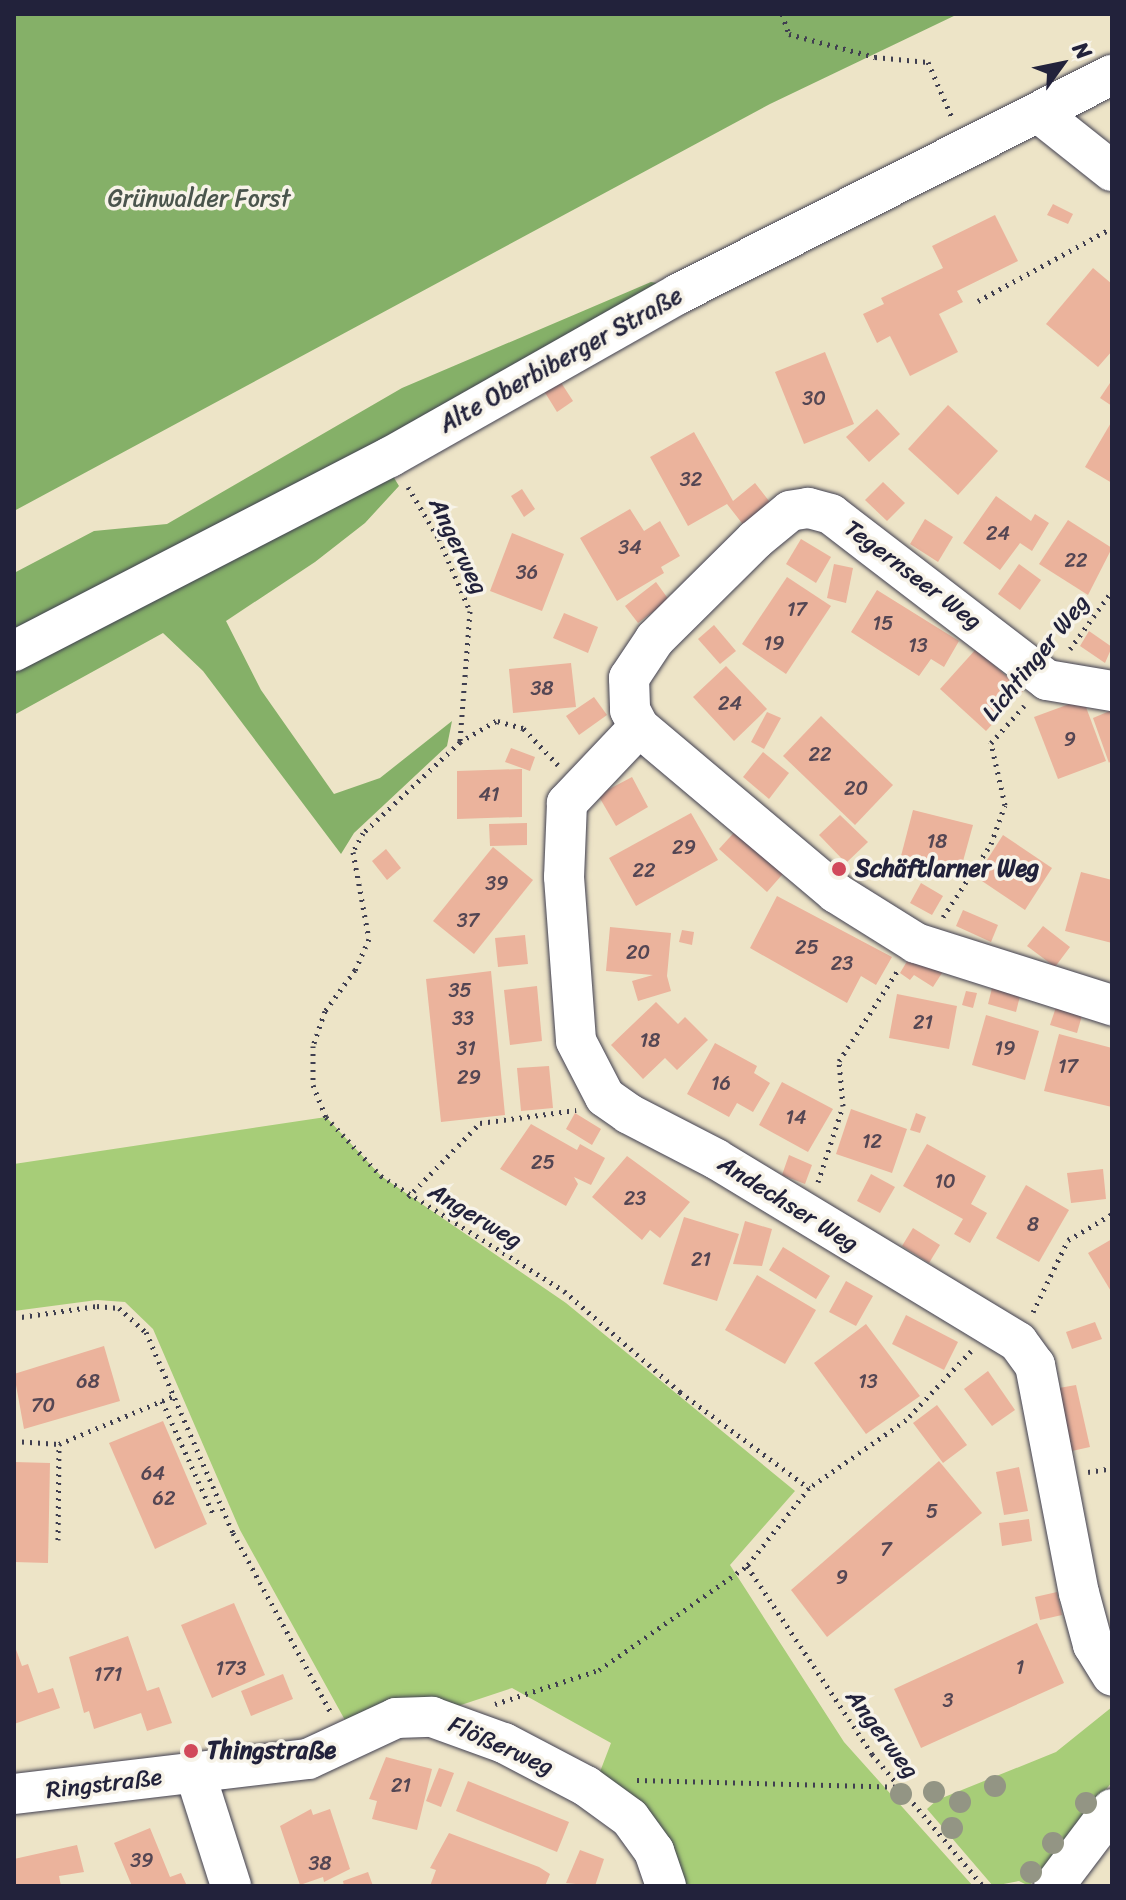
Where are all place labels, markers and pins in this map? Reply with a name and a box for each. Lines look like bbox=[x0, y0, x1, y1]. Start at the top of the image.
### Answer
place label: Schäftlarner Weg bbox=[855, 855, 1040, 883]
marker: Schäftlarner Weg bbox=[830, 860, 848, 878]
place label: Thingstraße bbox=[207, 1737, 336, 1765]
marker: Thingstraße bbox=[182, 1742, 200, 1760]

